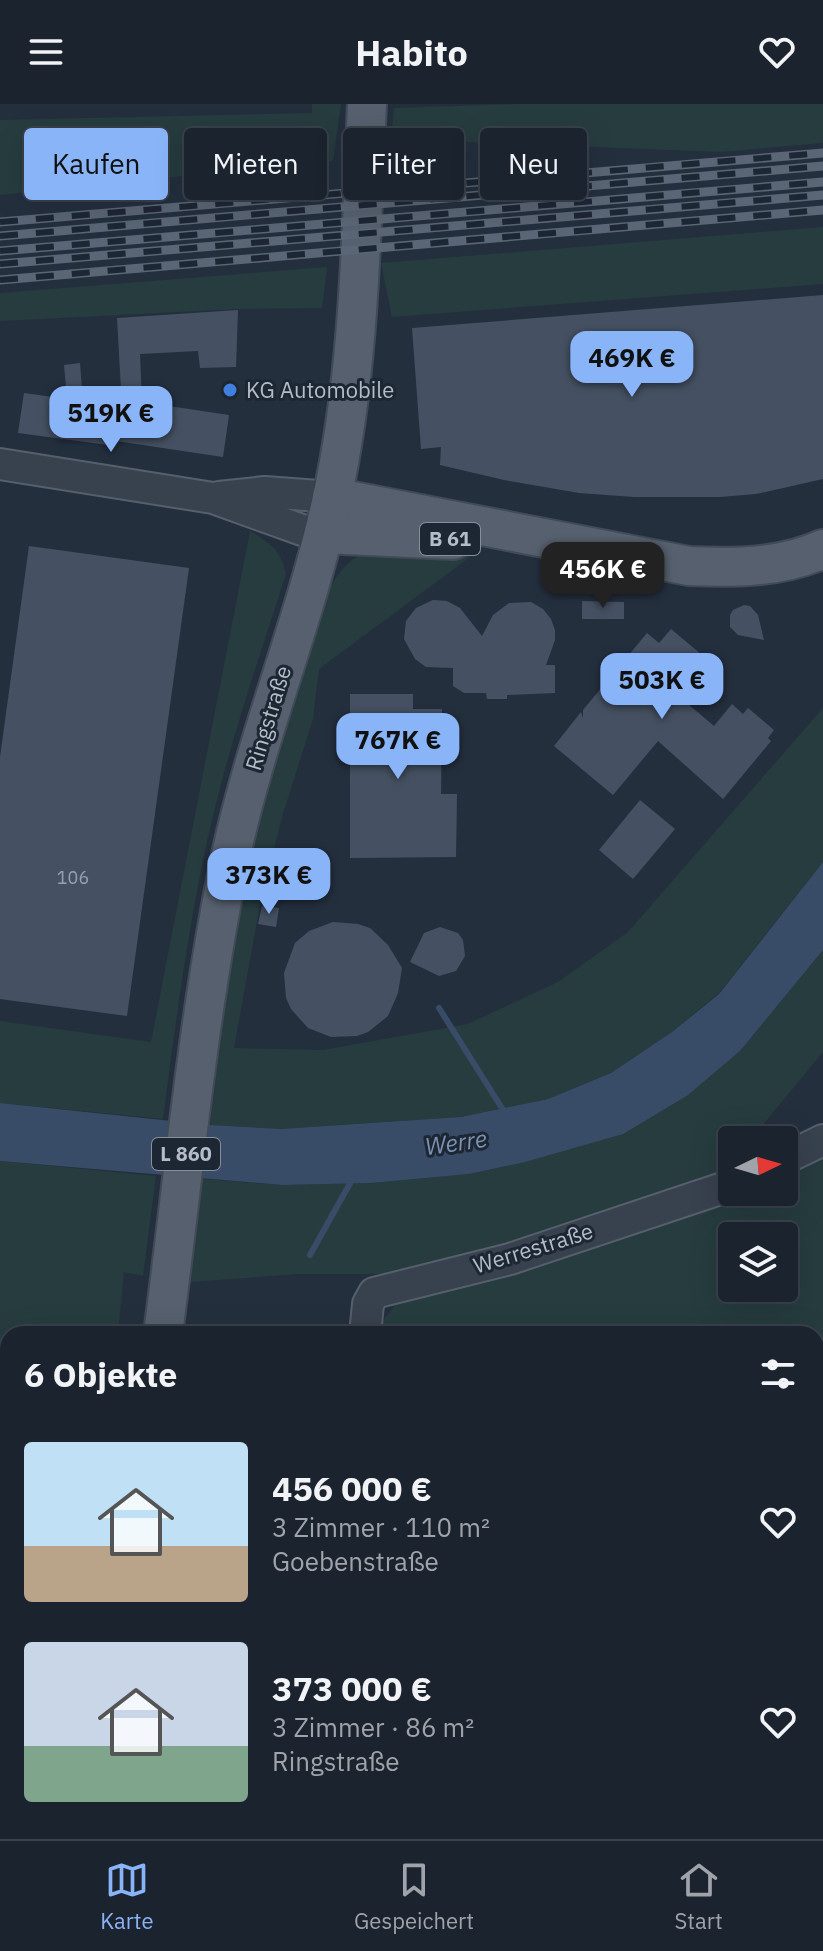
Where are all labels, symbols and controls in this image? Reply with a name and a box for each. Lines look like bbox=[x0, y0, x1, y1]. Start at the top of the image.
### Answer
text: Habito bbox=[355, 29, 468, 76]
icon: menu bbox=[24, 30, 68, 74]
icon: heart bbox=[755, 30, 799, 74]
chip: Kaufen bbox=[24, 128, 168, 200]
chip: Mieten bbox=[184, 128, 327, 200]
chip: Filter bbox=[343, 128, 464, 200]
chip: Neu bbox=[480, 128, 587, 200]
pin: 469K € bbox=[567, 331, 697, 399]
text: 469K € bbox=[588, 340, 676, 374]
place label: KG Automobile bbox=[246, 375, 394, 404]
marker: KG Automobile bbox=[221, 381, 239, 399]
pin: 519K € bbox=[46, 386, 176, 454]
text: 519K € bbox=[67, 395, 155, 429]
road number: B 61 bbox=[420, 523, 480, 555]
pin: 456K € bbox=[538, 542, 668, 610]
text: 456K € bbox=[559, 551, 647, 585]
pin: 503K € bbox=[597, 653, 727, 721]
street label: Ringstraße bbox=[238, 662, 297, 774]
text: 503K € bbox=[618, 662, 706, 696]
pin: 767K € bbox=[333, 713, 463, 781]
text: 767K € bbox=[354, 722, 442, 756]
pin: 373K € bbox=[204, 848, 334, 916]
text: 373K € bbox=[225, 857, 313, 891]
house number: 106 bbox=[57, 866, 89, 889]
water label: Werre bbox=[423, 1122, 489, 1162]
north arrow bbox=[718, 1126, 798, 1206]
map controls bbox=[718, 1126, 798, 1302]
road number: L 860 bbox=[152, 1138, 220, 1170]
street label: Werrestraße bbox=[469, 1216, 596, 1279]
button: layers bbox=[718, 1222, 798, 1302]
text: 6 Objekte bbox=[24, 1352, 177, 1396]
icon: filters bbox=[756, 1352, 800, 1396]
text: 456 000 € bbox=[272, 1466, 432, 1510]
icon: home bbox=[88, 1474, 184, 1570]
icon: heart bbox=[756, 1500, 800, 1544]
text: 3 Zimmer · 110 m² bbox=[272, 1510, 490, 1544]
text: Goebenstraße bbox=[272, 1544, 439, 1578]
text: 373 000 € bbox=[272, 1666, 432, 1710]
icon: home bbox=[88, 1674, 184, 1770]
icon: heart bbox=[756, 1700, 800, 1744]
text: 3 Zimmer · 86 m² bbox=[272, 1710, 474, 1744]
text: Ringstraße bbox=[272, 1744, 399, 1778]
tab: Karte bbox=[100, 1858, 154, 1935]
tab: Gespeichert bbox=[354, 1858, 474, 1935]
tab: Start bbox=[675, 1858, 723, 1935]

